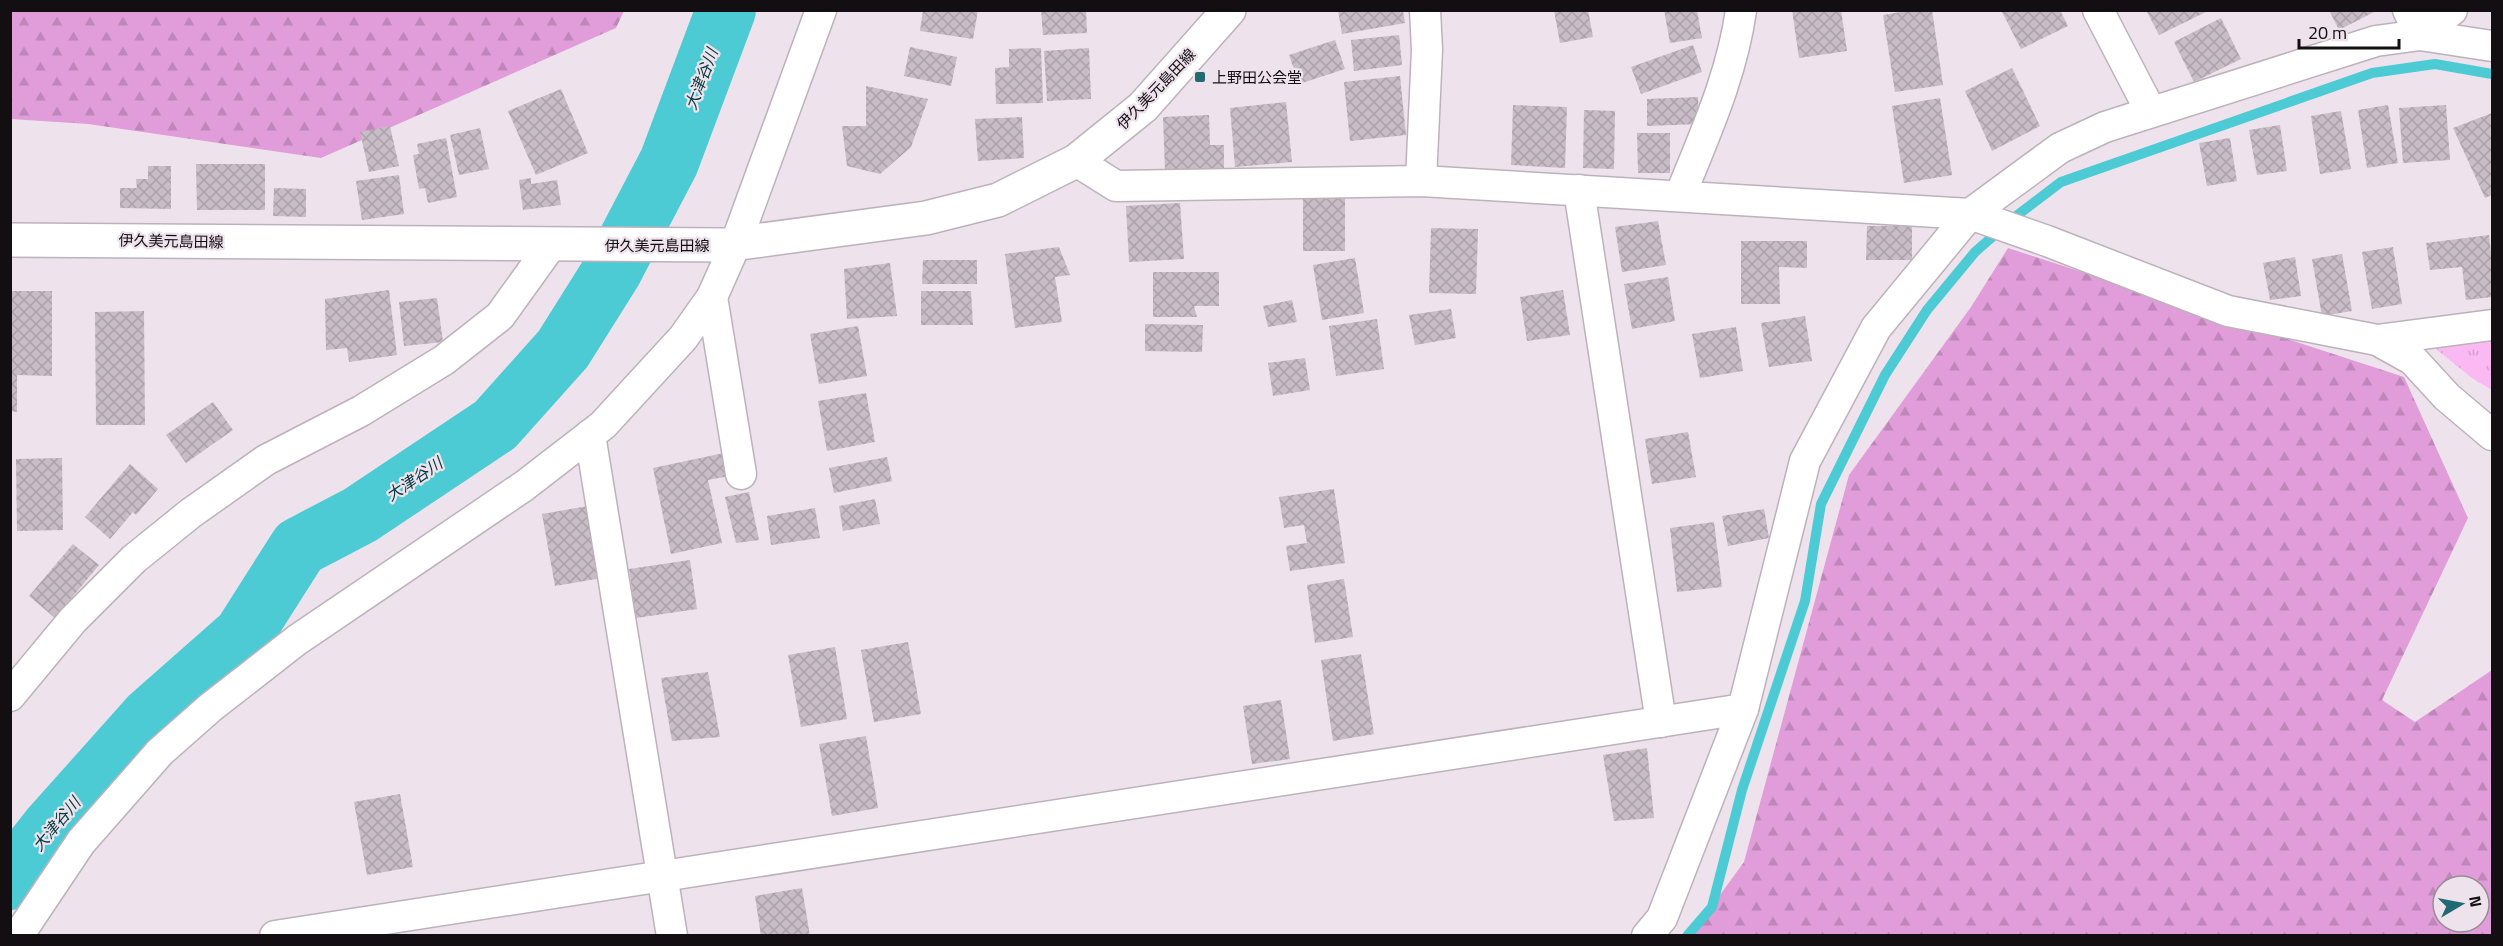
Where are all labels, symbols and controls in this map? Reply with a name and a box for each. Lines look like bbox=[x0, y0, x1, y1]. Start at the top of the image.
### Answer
scale bar bbox=[2299, 12, 2400, 50]
text: 20 m bbox=[2308, 19, 2347, 46]
water label: 大津谷川 bbox=[678, 43, 724, 113]
street label: 伊久美元島田線 bbox=[1111, 43, 1201, 135]
place label: 上野田公会堂 bbox=[1212, 66, 1302, 89]
marker: 上野田公会堂 bbox=[1193, 70, 1207, 84]
street label: 伊久美元島田線 bbox=[118, 229, 224, 253]
street label: 伊久美元島田線 bbox=[604, 234, 710, 257]
water label: 大津谷川 bbox=[381, 450, 449, 507]
water label: 大津谷川 bbox=[26, 790, 87, 856]
north arrow bbox=[2431, 874, 2491, 934]
text: N bbox=[2463, 894, 2489, 909]

